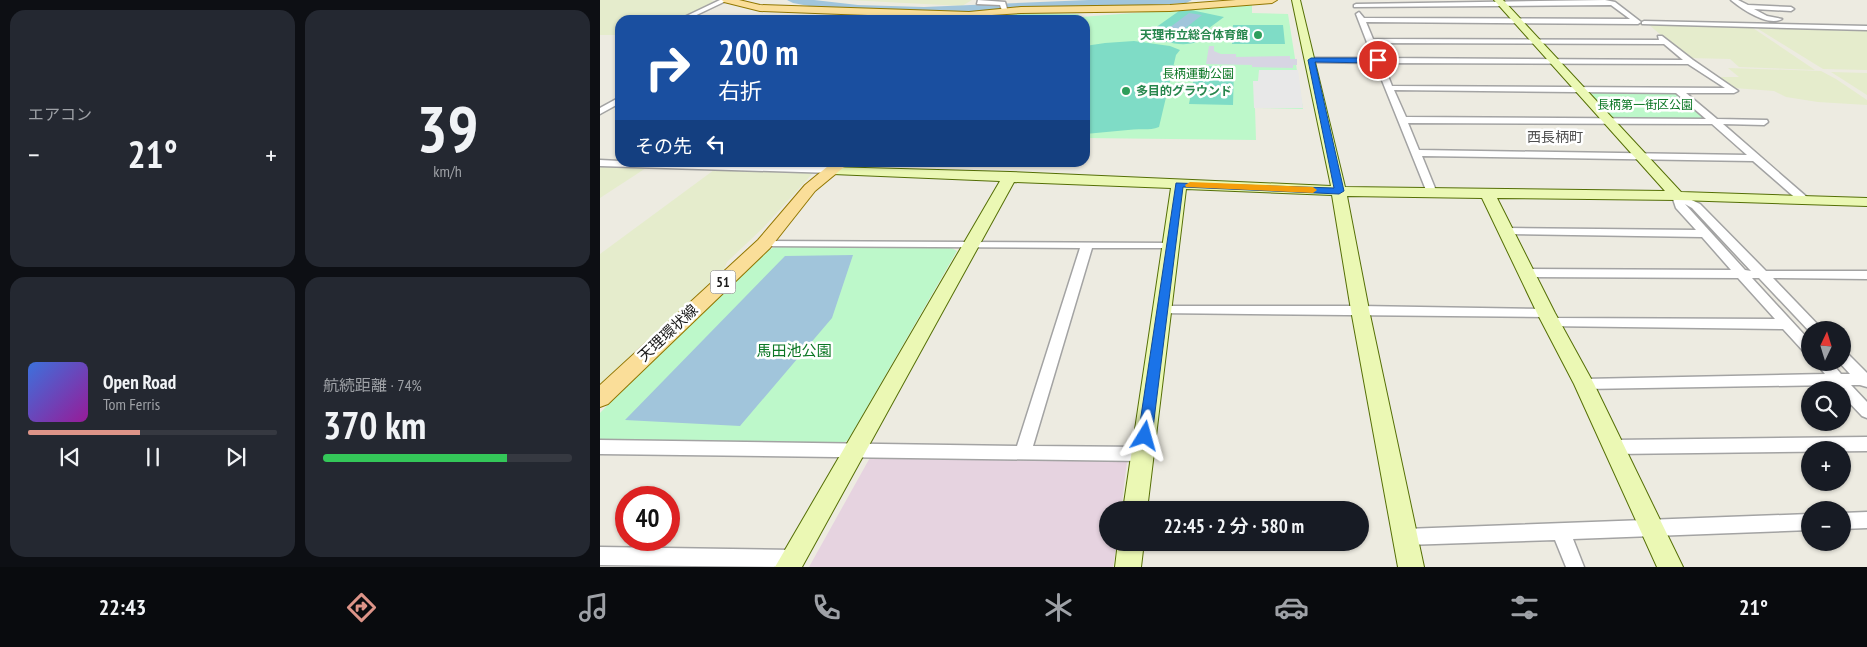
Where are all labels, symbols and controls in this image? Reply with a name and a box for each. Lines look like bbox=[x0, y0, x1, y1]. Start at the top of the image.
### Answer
place label: 天理市立総合体育館 bbox=[1140, 27, 1248, 42]
text: 200 m bbox=[718, 29, 799, 75]
marker: 天理市立総合体育館 bbox=[1252, 29, 1264, 41]
icon: right bbox=[635, 35, 700, 100]
pin bbox=[1357, 39, 1399, 81]
icon: arrive bbox=[1364, 46, 1392, 74]
park label: 長柄運動公園 bbox=[1162, 66, 1234, 81]
text: 右折 bbox=[718, 77, 762, 105]
place label: 多目的グラウンド bbox=[1136, 83, 1232, 98]
marker: 多目的グラウンド bbox=[1120, 85, 1132, 97]
text: 39 bbox=[416, 86, 479, 170]
park label: 長柄第一街区公園 bbox=[1597, 97, 1693, 112]
text: エアコン bbox=[28, 104, 92, 124]
district label: 西長柄町 bbox=[1527, 128, 1583, 146]
text: 21° bbox=[127, 129, 178, 178]
icon: left bbox=[702, 130, 730, 158]
text: その先 bbox=[635, 134, 692, 158]
text: − bbox=[28, 136, 40, 173]
text: + bbox=[265, 136, 277, 173]
text: km/h bbox=[433, 161, 462, 181]
road number: 51 bbox=[710, 270, 736, 294]
street label: 天理環状線 bbox=[634, 300, 702, 365]
north arrow bbox=[1801, 321, 1851, 371]
map controls bbox=[1801, 321, 1851, 551]
park label: 馬田池公園 bbox=[756, 341, 832, 360]
text: Open Road bbox=[103, 370, 176, 394]
text: 航続距離 · 74% bbox=[323, 375, 422, 395]
button: search bbox=[1801, 381, 1851, 431]
text: Tom Ferris bbox=[103, 394, 160, 414]
text: 370 km bbox=[323, 400, 426, 449]
position arrow bbox=[1118, 409, 1170, 461]
button: + bbox=[1801, 441, 1851, 491]
icon: previous bbox=[56, 443, 84, 471]
icon: pause bbox=[139, 443, 167, 471]
icon: next bbox=[222, 443, 250, 471]
speed limit sign: 40 bbox=[615, 486, 680, 551]
button: − bbox=[1801, 501, 1851, 551]
text: 22:45 · 2 分 · 580 m bbox=[1164, 514, 1304, 538]
icon: directions bbox=[344, 590, 379, 625]
icon: music bbox=[576, 590, 611, 625]
icon: phone bbox=[809, 590, 844, 625]
icon: climate bbox=[1041, 590, 1076, 625]
icon: car bbox=[1274, 590, 1309, 625]
icon: filters bbox=[1507, 590, 1542, 625]
text: 22:43 bbox=[99, 593, 146, 621]
text: 21° bbox=[1739, 593, 1768, 621]

